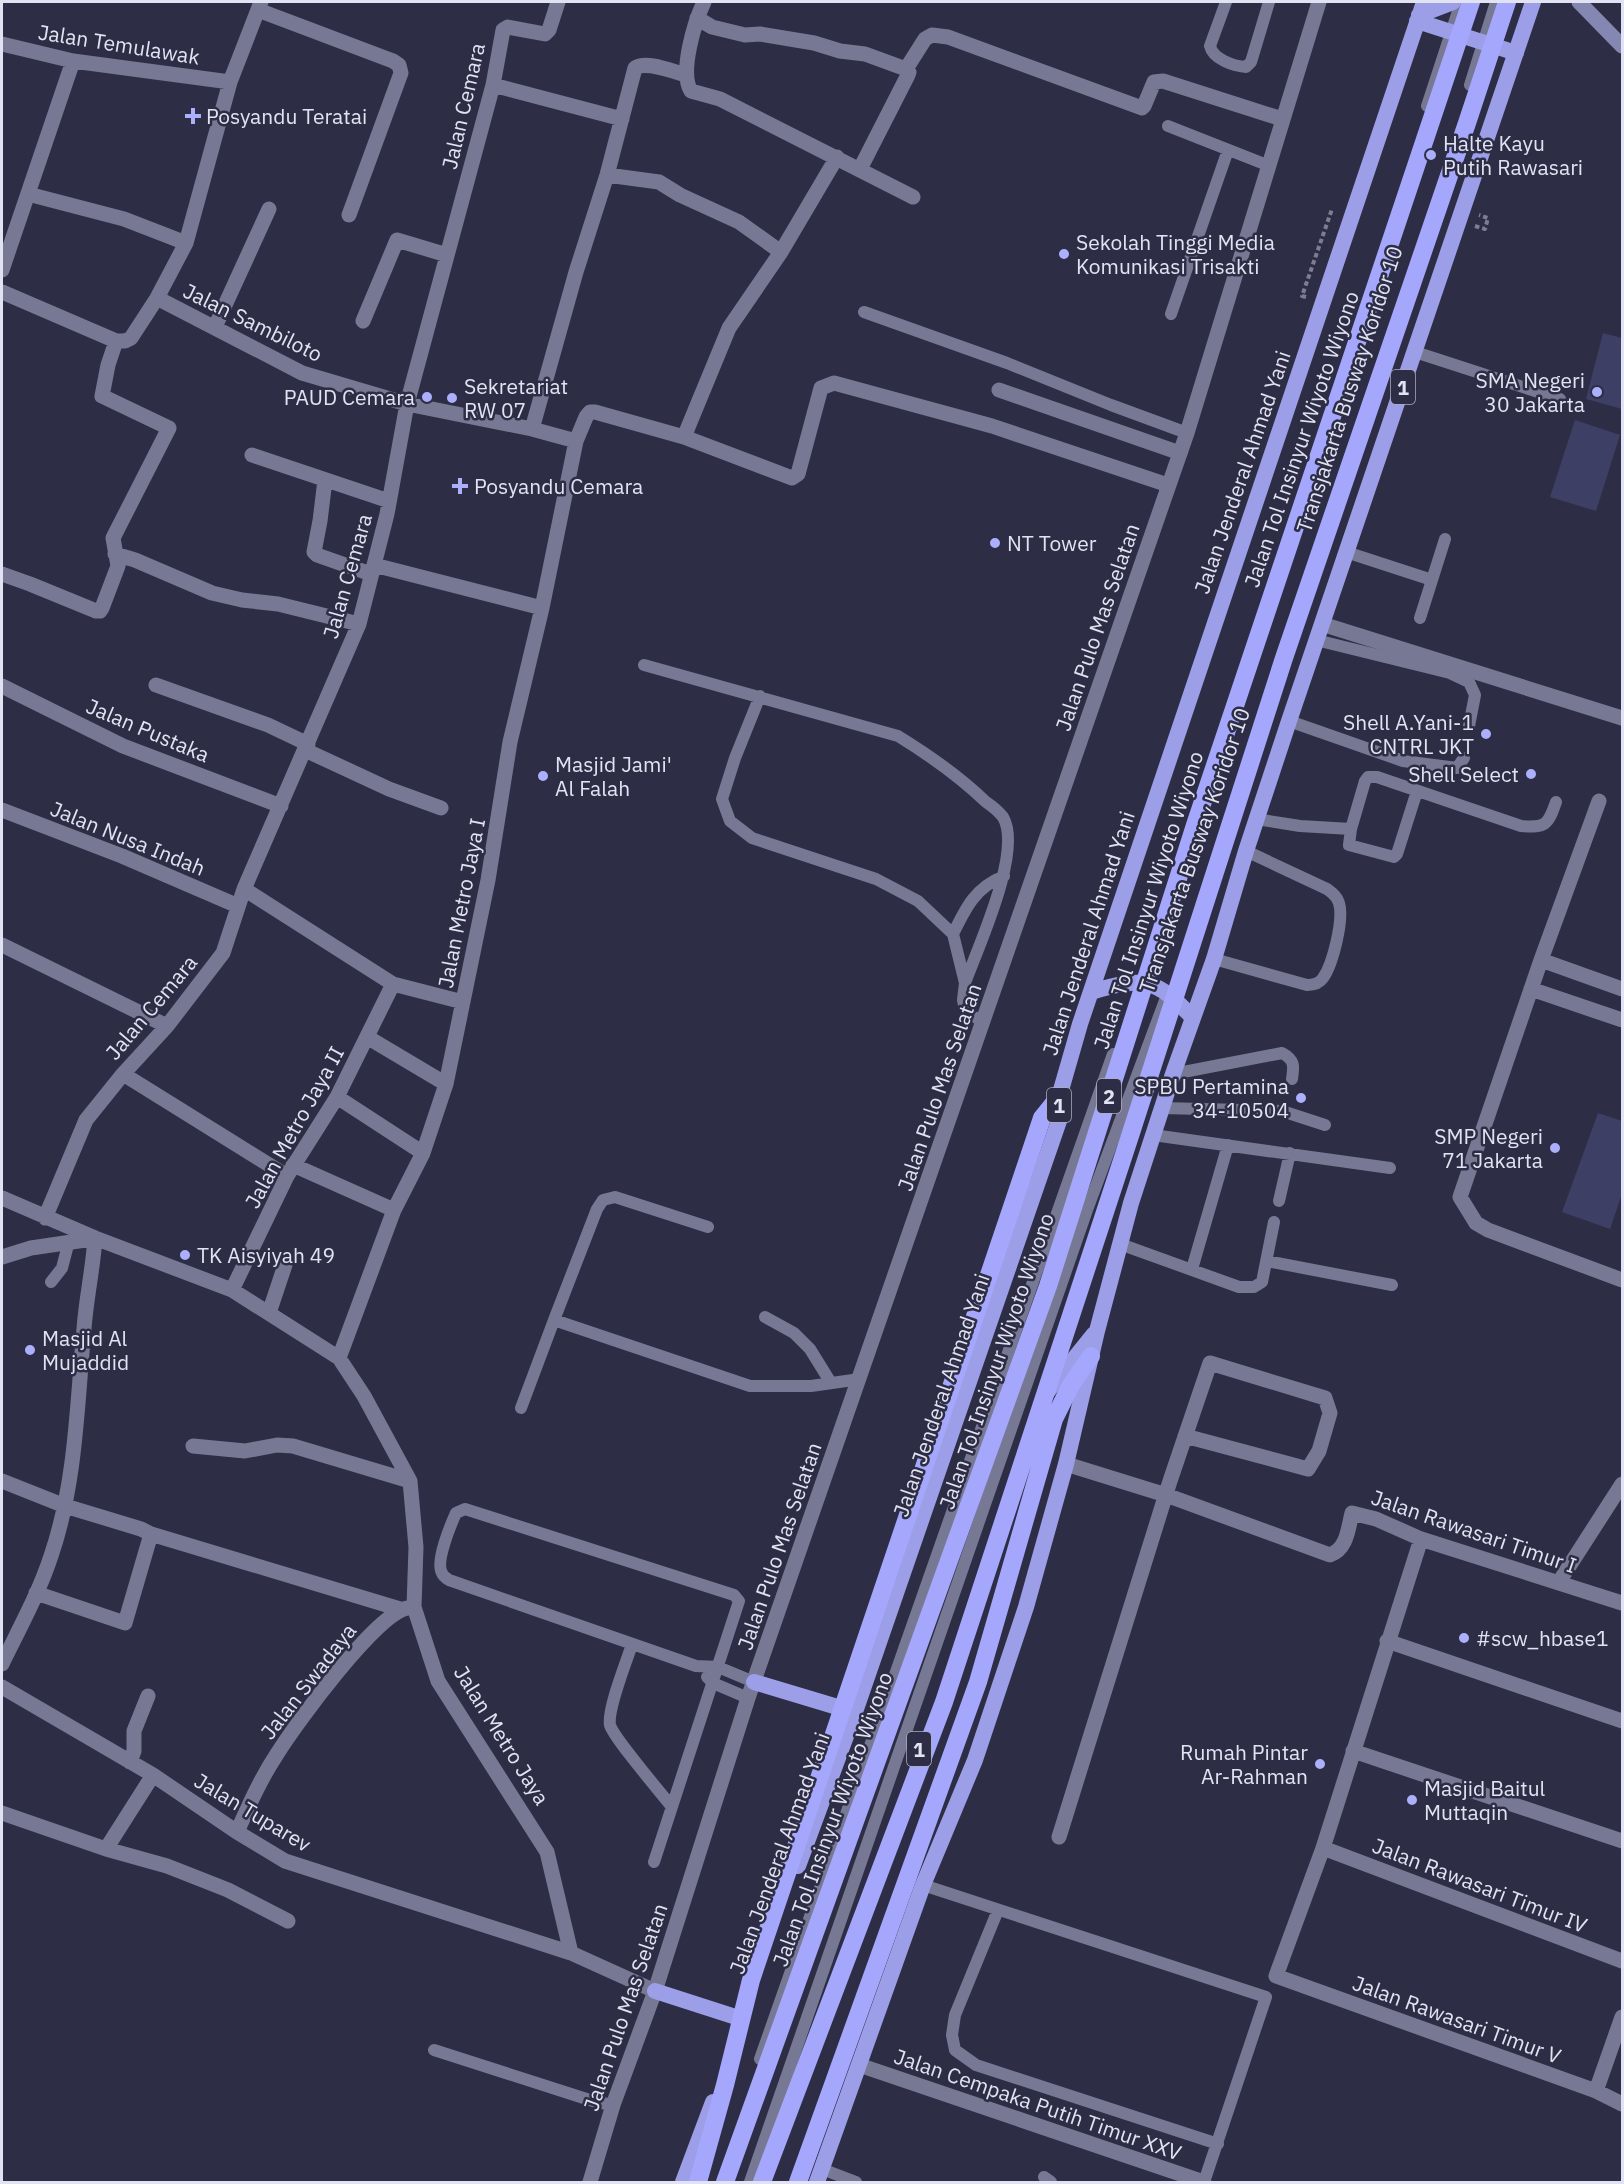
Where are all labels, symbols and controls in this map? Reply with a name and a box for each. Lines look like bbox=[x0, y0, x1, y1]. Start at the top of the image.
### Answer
street label: Jalan Temulawak bbox=[36, 17, 202, 71]
street label: Jalan Cemara bbox=[435, 40, 491, 172]
place label: Posyandu Teratai bbox=[206, 102, 367, 130]
marker: Posyandu Teratai bbox=[184, 107, 202, 125]
place label: Halte Kayu Putih Rawasari bbox=[1443, 129, 1583, 181]
marker: Halte Kayu Putih Rawasari bbox=[1424, 148, 1438, 162]
place label: Sekolah Tinggi Media Komunikasi Trisakti bbox=[1076, 228, 1275, 280]
street label: Transjakarta Busway Koridor 10 bbox=[1289, 242, 1409, 536]
marker: Sekolah Tinggi Media Komunikasi Trisakti bbox=[1057, 247, 1071, 261]
street label: Jalan Sambiloto bbox=[179, 276, 327, 368]
street label: Jalan Tol Insinyur Wiyoto Wiyono bbox=[1237, 287, 1365, 591]
street label: Jalan Jenderal Ahmad Yani bbox=[1187, 347, 1297, 597]
place label: SMA Negeri 30 Jakarta bbox=[1476, 366, 1585, 418]
road number: 1 bbox=[1391, 370, 1415, 404]
place label: Sekretariat RW 07 bbox=[464, 372, 568, 424]
place label: PAUD Cemara bbox=[284, 383, 415, 411]
marker: SMA Negeri 30 Jakarta bbox=[1590, 385, 1604, 399]
marker: PAUD Cemara bbox=[420, 390, 434, 404]
marker: Sekretariat RW 07 bbox=[445, 391, 459, 405]
place label: Posyandu Cemara bbox=[474, 472, 643, 500]
marker: Posyandu Cemara bbox=[451, 477, 469, 495]
street label: Jalan Cemara bbox=[316, 510, 378, 642]
street label: Jalan Pulo Mas Selatan bbox=[1048, 520, 1146, 734]
place label: NT Tower bbox=[1007, 529, 1097, 557]
marker: NT Tower bbox=[988, 536, 1002, 550]
street label: Jalan Pustaka bbox=[82, 691, 214, 769]
street label: Transjakarta Busway Koridor 10 bbox=[1132, 704, 1256, 996]
place label: Shell A.Yani-1 CNTRL JKT bbox=[1343, 708, 1474, 760]
marker: Shell A.Yani-1 CNTRL JKT bbox=[1479, 727, 1493, 741]
street label: Jalan Tol Insinyur Wiyoto Wiyono bbox=[1087, 748, 1209, 1052]
place label: Masjid Jami' Al Falah bbox=[555, 750, 672, 802]
place label: Shell Select bbox=[1408, 760, 1519, 788]
marker: Shell Select bbox=[1524, 767, 1538, 781]
marker: Masjid Jami' Al Falah bbox=[536, 769, 550, 783]
street label: Jalan Nusa Indah bbox=[46, 794, 210, 882]
street label: Jalan Jenderal Ahmad Yani bbox=[1035, 807, 1141, 1059]
street label: Jalan Metro Jaya I bbox=[431, 816, 491, 990]
street label: Jalan Cemara bbox=[99, 949, 203, 1065]
street label: Jalan Pulo Mas Selatan bbox=[890, 980, 988, 1194]
street label: Jalan Metro Jaya II bbox=[238, 1041, 350, 1213]
place label: SPBU Pertamina 34-10504 bbox=[1134, 1072, 1289, 1124]
road number: 2 bbox=[1097, 1079, 1121, 1113]
road number: 1 bbox=[1047, 1088, 1071, 1122]
marker: SPBU Pertamina 34-10504 bbox=[1294, 1091, 1308, 1105]
place label: SMP Negeri 71 Jakarta bbox=[1434, 1122, 1543, 1174]
marker: SMP Negeri 71 Jakarta bbox=[1548, 1141, 1562, 1155]
street label: Jalan Tol Insinyur Wiyoto Wiyono bbox=[932, 1209, 1060, 1513]
place label: TK Aisyiyah 49 bbox=[197, 1241, 335, 1269]
marker: TK Aisyiyah 49 bbox=[178, 1248, 192, 1262]
street label: Jalan Jenderal Ahmad Yani bbox=[886, 1270, 996, 1520]
place label: Masjid Al Mujaddid bbox=[42, 1324, 129, 1376]
marker: Masjid Al Mujaddid bbox=[23, 1343, 37, 1357]
street label: Jalan Pulo Mas Selatan bbox=[730, 1439, 828, 1653]
street label: Jalan Rawasari Timur I bbox=[1368, 1483, 1580, 1579]
street label: Jalan Swadaya bbox=[254, 1617, 362, 1745]
place label: #scw_hbase1 bbox=[1476, 1624, 1609, 1652]
marker: #scw_hbase1 bbox=[1457, 1631, 1471, 1645]
street label: Jalan Metro Jaya bbox=[448, 1660, 556, 1810]
street label: Jalan Tol Insinyur Wiyoto Wiyono bbox=[766, 1668, 898, 1970]
street label: Jalan Jenderal Ahmad Yani bbox=[722, 1728, 836, 1978]
road number: 1 bbox=[907, 1732, 931, 1766]
place label: Rumah Pintar Ar-Rahman bbox=[1180, 1738, 1308, 1790]
marker: Rumah Pintar Ar-Rahman bbox=[1313, 1757, 1327, 1771]
street label: Jalan Tuparev bbox=[190, 1766, 316, 1858]
place label: Masjid Baitul Muttaqin bbox=[1424, 1774, 1546, 1826]
marker: Masjid Baitul Muttaqin bbox=[1405, 1793, 1419, 1807]
street label: Jalan Rawasari Timur IV bbox=[1369, 1831, 1592, 1939]
street label: Jalan Pulo Mas Selatan bbox=[576, 1900, 674, 2114]
street label: Jalan Rawasari Timur V bbox=[1349, 1968, 1565, 2070]
street label: Jalan Cempaka Putih Timur XXV bbox=[891, 2042, 1186, 2166]

